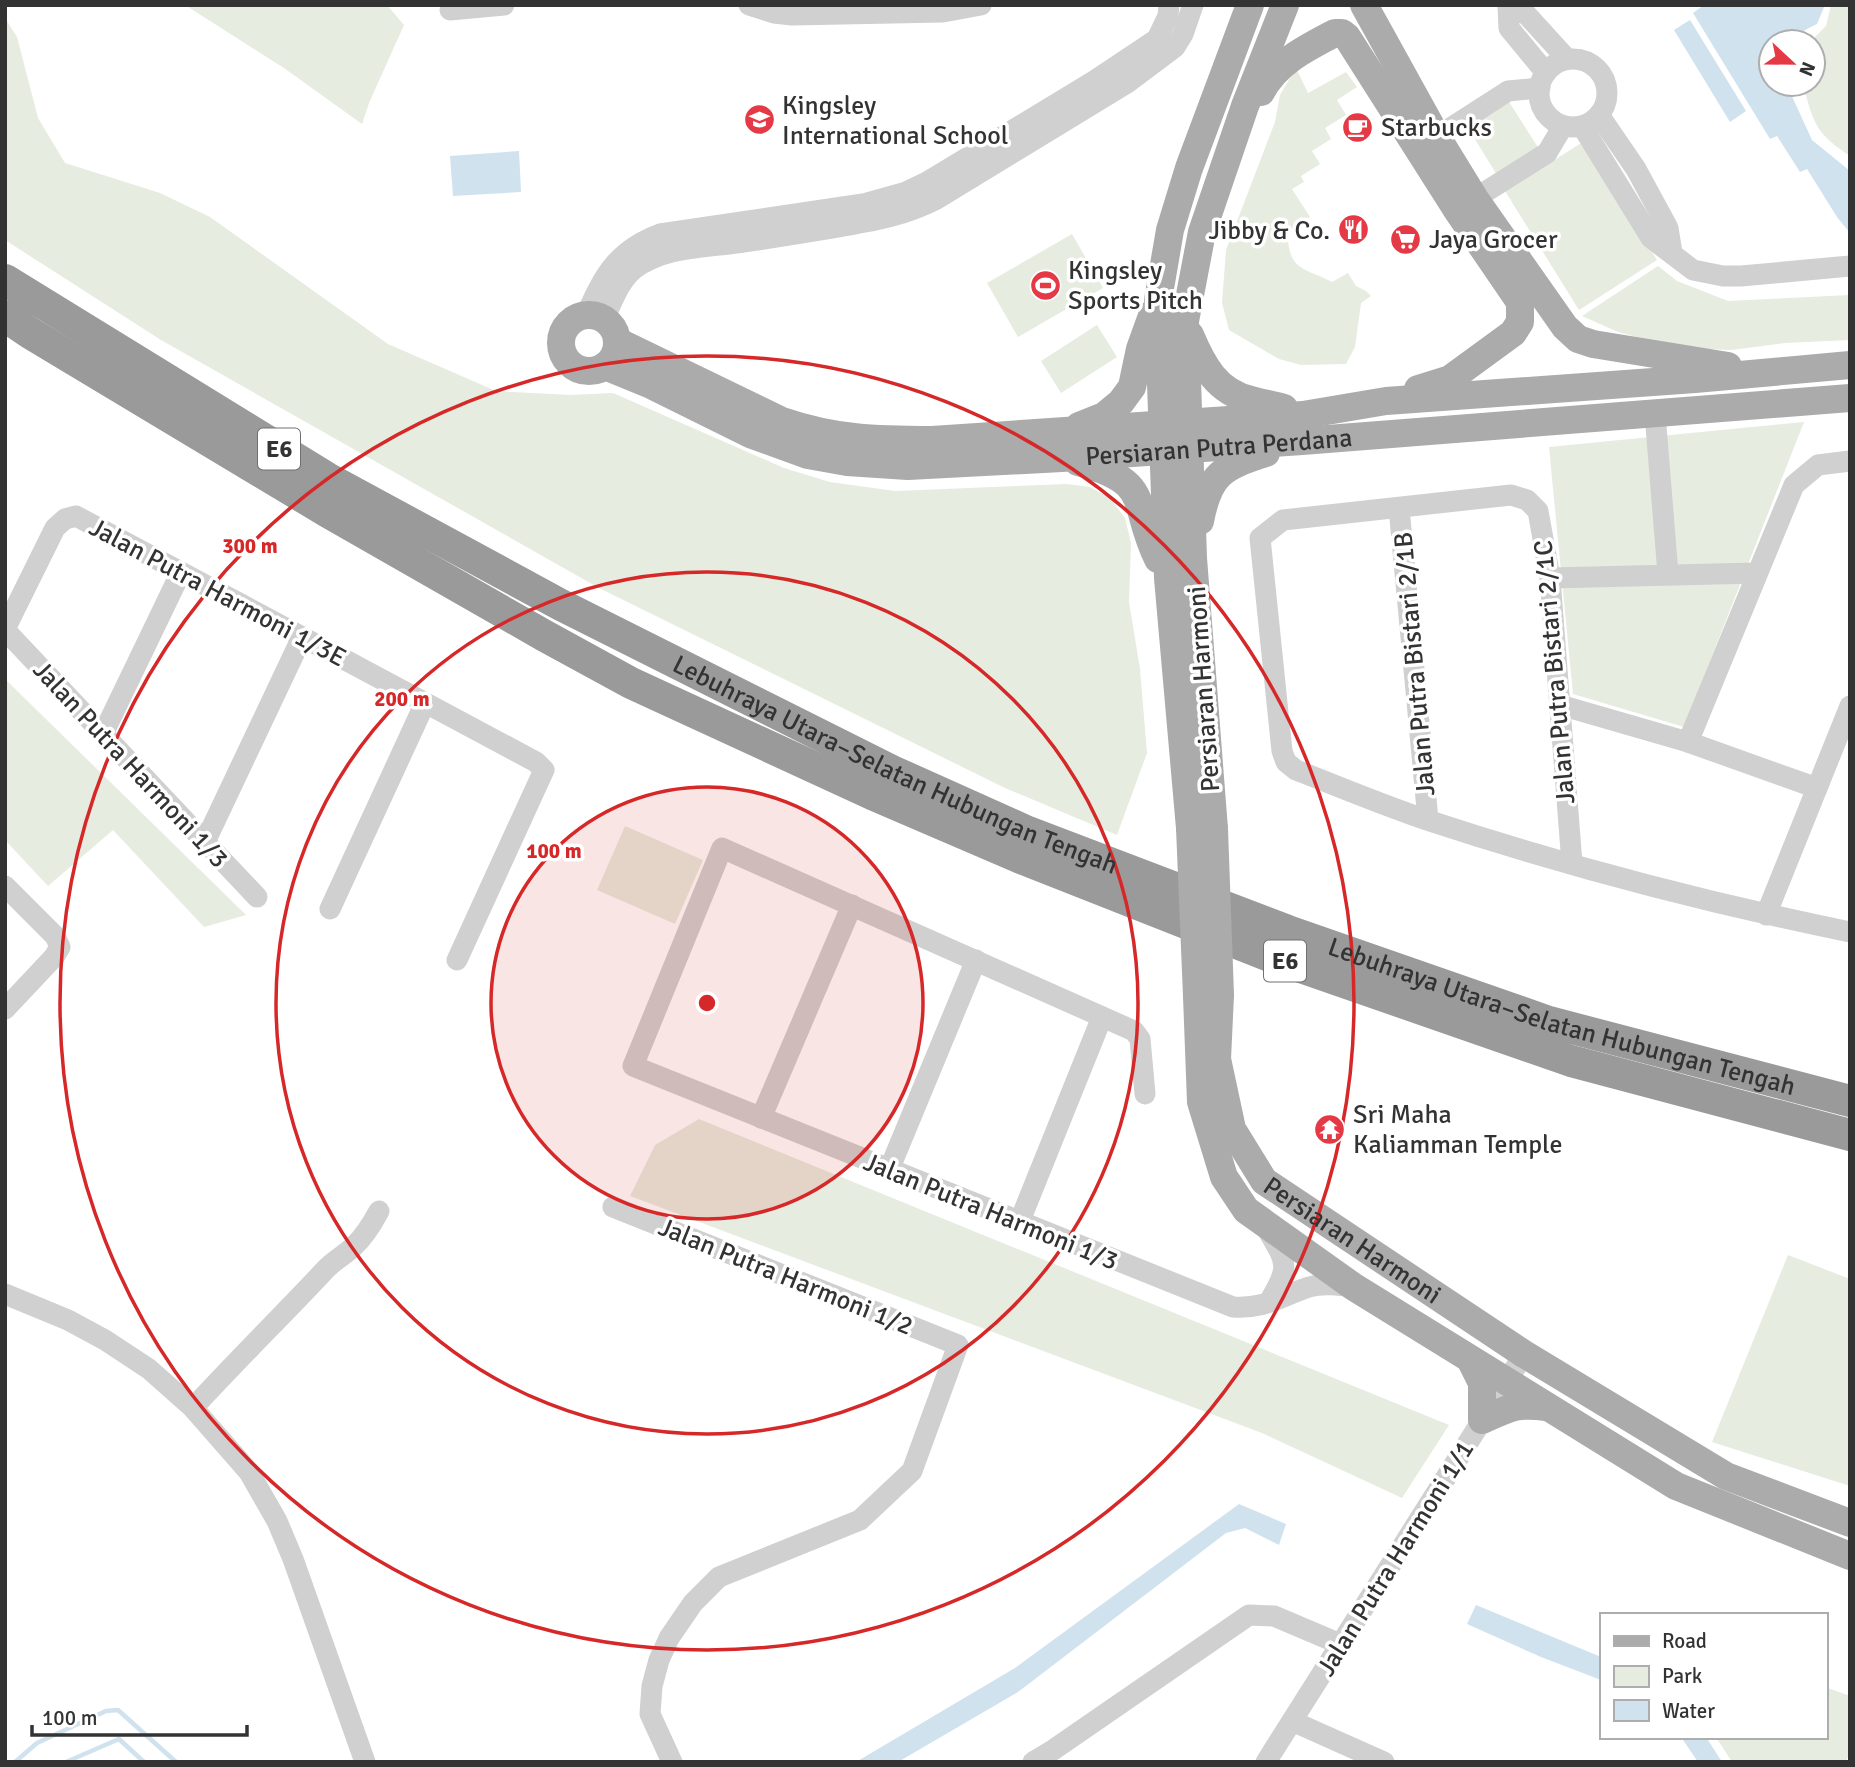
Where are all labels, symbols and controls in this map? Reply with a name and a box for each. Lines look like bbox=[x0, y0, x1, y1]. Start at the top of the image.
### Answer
north arrow bbox=[1757, 28, 1827, 98]
text: N bbox=[1793, 58, 1820, 80]
place label: Kingsley International School bbox=[782, 90, 1008, 152]
school or university icon: Kingsley International School bbox=[742, 103, 776, 137]
cafe icon: Starbucks bbox=[1341, 110, 1375, 144]
place label: Starbucks bbox=[1381, 112, 1492, 144]
restaurant icon: Jibby & Co. bbox=[1336, 213, 1370, 247]
place label: Jibby & Co. bbox=[1208, 215, 1330, 247]
supermarket icon: Jaya Grocer bbox=[1389, 222, 1423, 256]
place label: Jaya Grocer bbox=[1429, 224, 1558, 256]
place label: Kingsley Sports Pitch bbox=[1068, 255, 1203, 317]
sports icon: Kingsley Sports Pitch bbox=[1028, 268, 1062, 302]
street label: Persiaran Putra Perdana bbox=[1084, 422, 1354, 473]
road number: E6 bbox=[258, 428, 300, 470]
street label: Jalan Putra Harmoni 1/3E bbox=[84, 512, 351, 674]
street label: Jalan Putra Bistari 2/1B bbox=[1388, 531, 1442, 797]
text: 300 m bbox=[222, 533, 278, 559]
street label: Jalan Putra Bistari 2/1C bbox=[1528, 539, 1582, 805]
street label: Persiaran Harmoni bbox=[1181, 585, 1227, 793]
street label: Lebuhraya Utara–Selatan Hubungan Tengah bbox=[667, 649, 1122, 882]
street label: Jalan Putra Harmoni 1/3 bbox=[26, 655, 235, 875]
text: 200 m bbox=[374, 686, 430, 712]
text: 100 m bbox=[526, 838, 582, 864]
street label: Lebuhraya Utara–Selatan Hubungan Tengah bbox=[1324, 931, 1799, 1103]
road number: E6 bbox=[1264, 940, 1306, 981]
centre of rings bbox=[695, 991, 719, 1015]
place label: Sri Maha Kaliamman Temple bbox=[1353, 1099, 1562, 1161]
temple icon: Sri Maha Kaliamman Temple bbox=[1313, 1112, 1347, 1146]
street label: Jalan Putra Harmoni 1/3 bbox=[859, 1146, 1122, 1278]
street label: Persiaran Harmoni bbox=[1257, 1170, 1447, 1311]
street label: Jalan Putra Harmoni 1/2 bbox=[654, 1211, 917, 1343]
street label: Jalan Putra Harmoni 1/1 bbox=[1310, 1435, 1481, 1682]
legend bbox=[1600, 1613, 1827, 1739]
text: Road bbox=[1662, 1628, 1707, 1654]
text: Park bbox=[1662, 1663, 1703, 1689]
scale bar bbox=[32, 1694, 247, 1738]
text: Water bbox=[1662, 1698, 1715, 1724]
text: 100 m bbox=[42, 1705, 97, 1731]

